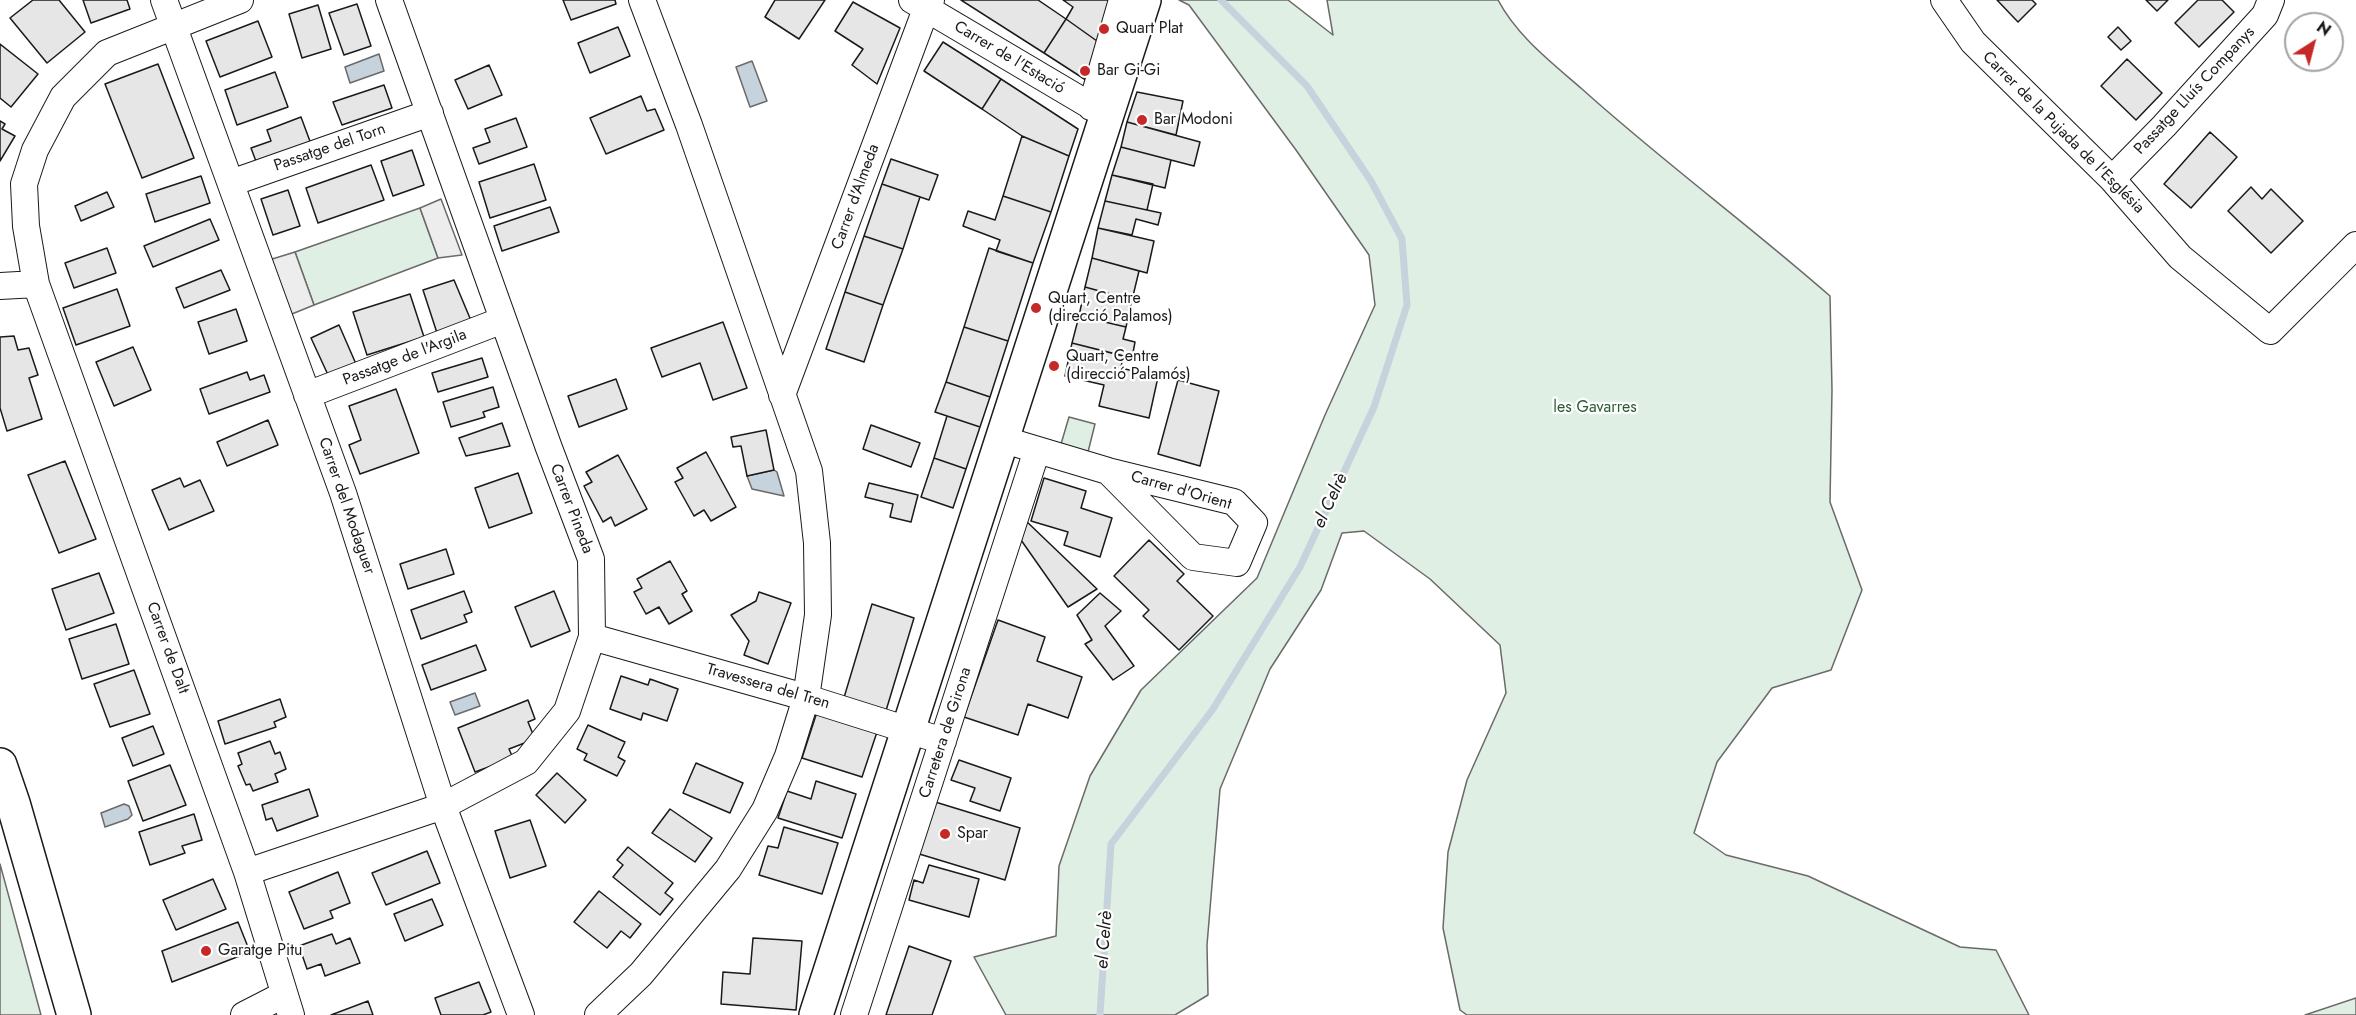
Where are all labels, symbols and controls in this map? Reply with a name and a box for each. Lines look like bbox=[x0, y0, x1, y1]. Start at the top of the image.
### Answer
north arrow bbox=[2284, 12, 2344, 72]
text: N bbox=[2312, 16, 2336, 42]
street label: Carrer de l'Estació bbox=[950, 17, 1068, 99]
place label: Quart Plat bbox=[1116, 19, 1183, 39]
marker: Quart Plat bbox=[1097, 22, 1111, 36]
street label: Passatge Lluís Companys bbox=[2131, 23, 2259, 159]
street label: Carrer de la Pujada de l'Església bbox=[1978, 48, 2148, 218]
place label: Bar Gi-Gi bbox=[1097, 61, 1160, 81]
marker: Bar Gi-Gi bbox=[1078, 64, 1092, 78]
place label: Bar Modoni bbox=[1154, 110, 1233, 130]
marker: Bar Modoni bbox=[1135, 113, 1149, 127]
street label: Passatge del Torn bbox=[272, 120, 388, 176]
street label: Carrer d'Almeda bbox=[828, 142, 884, 252]
place label: Quart, Centre (direcció Palamos) bbox=[1048, 289, 1173, 327]
marker: Quart, Centre (direcció Palamos) bbox=[1029, 301, 1043, 315]
street label: Passatge de l'Argila bbox=[340, 326, 470, 390]
place label: Quart, Centre (direcció Palamós) bbox=[1066, 347, 1191, 385]
marker: Quart, Centre (direcció Palamós) bbox=[1047, 359, 1061, 373]
park label: les Gavarres bbox=[1553, 398, 1637, 418]
street label: Carrer del Modaguer bbox=[314, 435, 378, 577]
street label: Carrer Pineda bbox=[545, 462, 597, 556]
street label: Carrer d'Orient bbox=[1128, 467, 1234, 515]
water label: el Celrè bbox=[1309, 470, 1353, 532]
street label: Carrer de Dalt bbox=[142, 600, 192, 696]
street label: Travessera del Tren bbox=[704, 660, 832, 714]
street label: Carretera de Girona bbox=[916, 665, 976, 801]
place label: Spar bbox=[957, 824, 988, 844]
marker: Spar bbox=[938, 827, 952, 841]
water label: el Celrè bbox=[1092, 910, 1118, 970]
place label: Garatge Pitu bbox=[218, 941, 302, 961]
marker: Garatge Pitu bbox=[199, 944, 213, 958]

